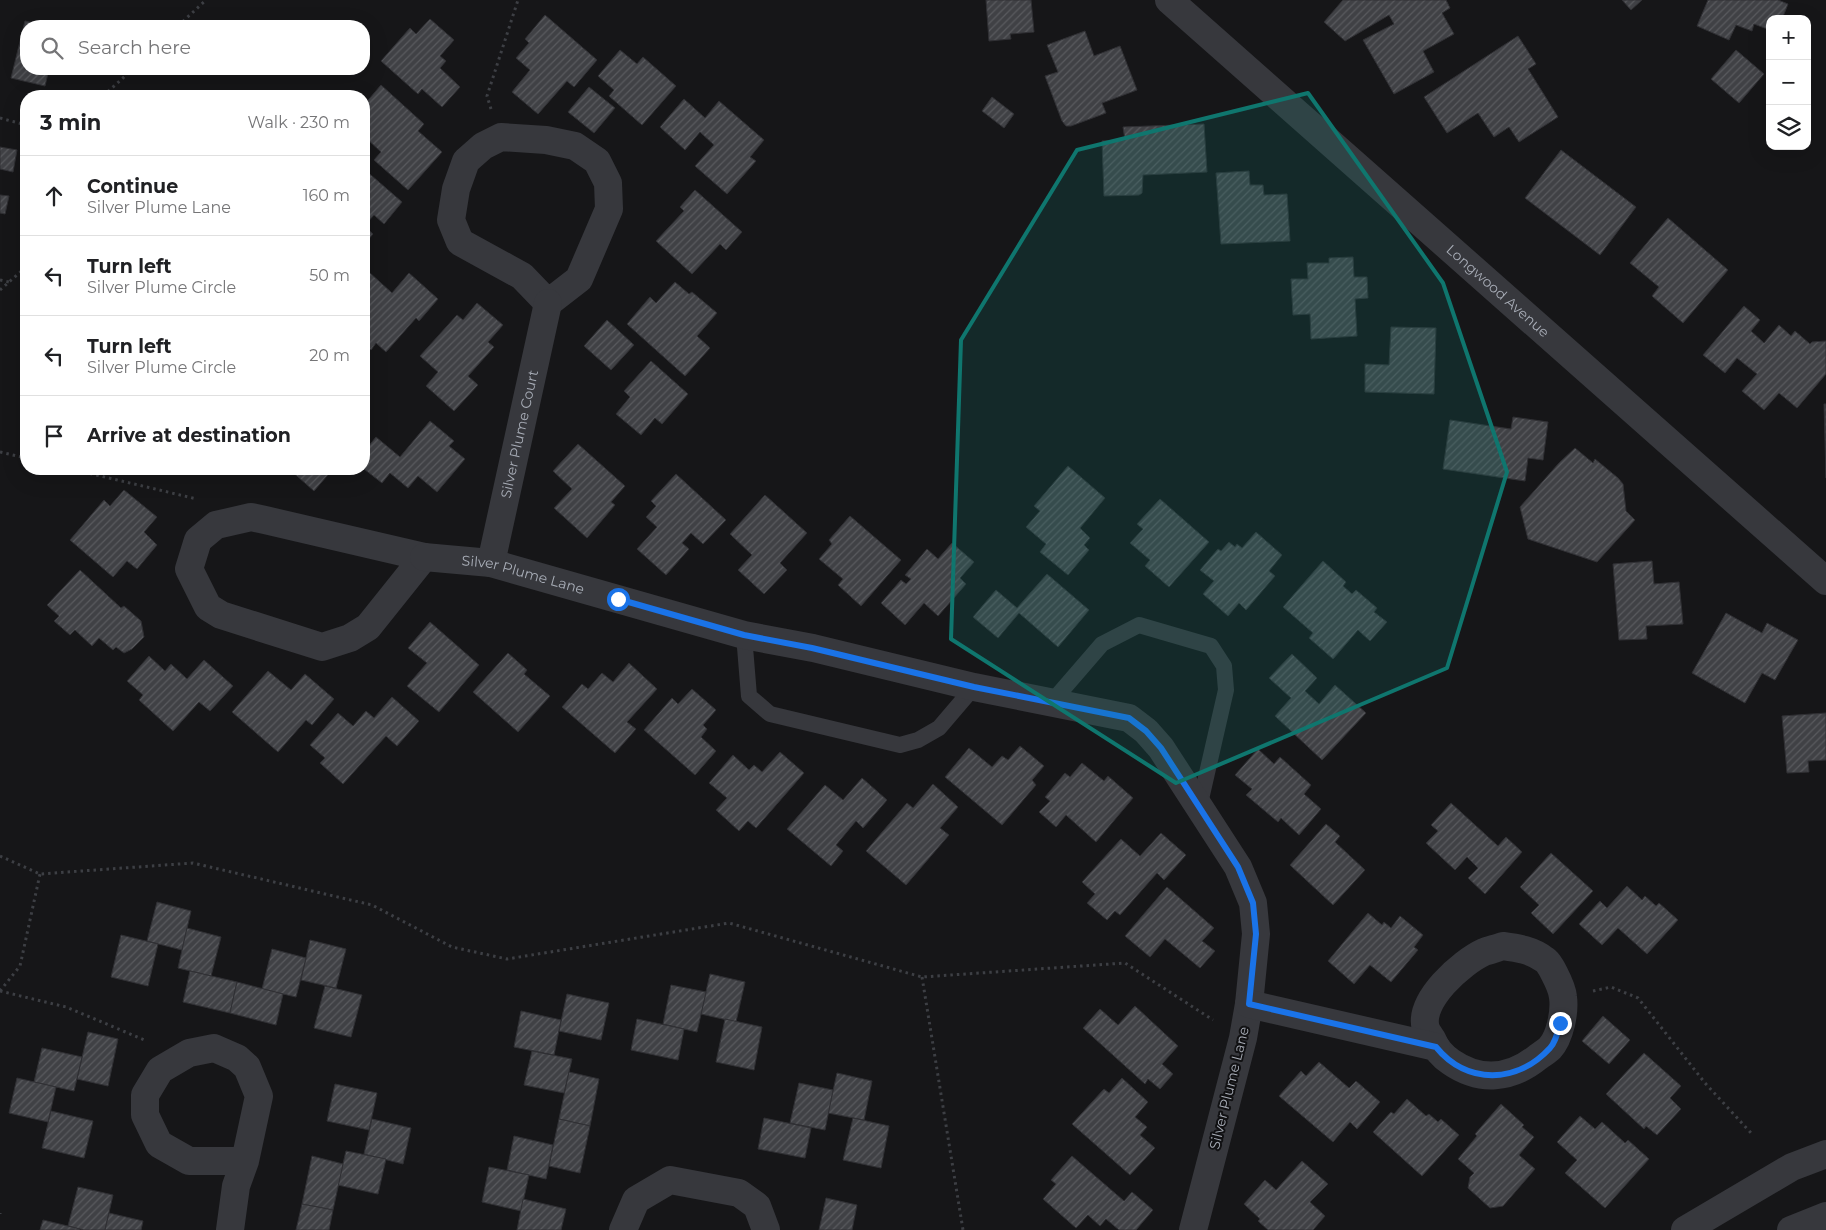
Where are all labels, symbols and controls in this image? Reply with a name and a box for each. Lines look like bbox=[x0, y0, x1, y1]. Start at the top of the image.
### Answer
map controls bbox=[1766, 15, 1811, 150]
button: + bbox=[1766, 15, 1811, 60]
search box bbox=[20, 20, 370, 75]
icon: search bbox=[38, 34, 66, 62]
text: Search here bbox=[78, 36, 191, 59]
button: − bbox=[1766, 60, 1811, 105]
button: layers bbox=[1766, 105, 1811, 150]
text: 3 min bbox=[40, 110, 101, 135]
text: Walk · 230 m bbox=[248, 113, 350, 132]
text: Continue bbox=[87, 175, 178, 198]
icon: ahead bbox=[40, 182, 68, 210]
text: 160 m bbox=[303, 186, 350, 205]
text: Silver Plume Lane bbox=[87, 198, 231, 217]
street label: Longwood Avenue bbox=[1443, 240, 1553, 341]
text: Turn left bbox=[87, 255, 172, 278]
icon: left bbox=[40, 262, 68, 290]
text: 50 m bbox=[309, 266, 350, 285]
text: Silver Plume Circle bbox=[87, 278, 236, 297]
text: Turn left bbox=[87, 335, 172, 358]
icon: left bbox=[40, 342, 68, 370]
text: 20 m bbox=[309, 346, 350, 365]
text: Silver Plume Circle bbox=[87, 358, 236, 377]
street label: Silver Plume Court bbox=[496, 368, 542, 500]
icon: arrive bbox=[40, 422, 68, 450]
text: Arrive at destination bbox=[87, 424, 291, 447]
street label: Silver Plume Lane bbox=[461, 551, 587, 598]
route start bbox=[607, 588, 630, 611]
route end bbox=[1549, 1012, 1572, 1035]
street label: Silver Plume Lane bbox=[1205, 1025, 1253, 1151]

